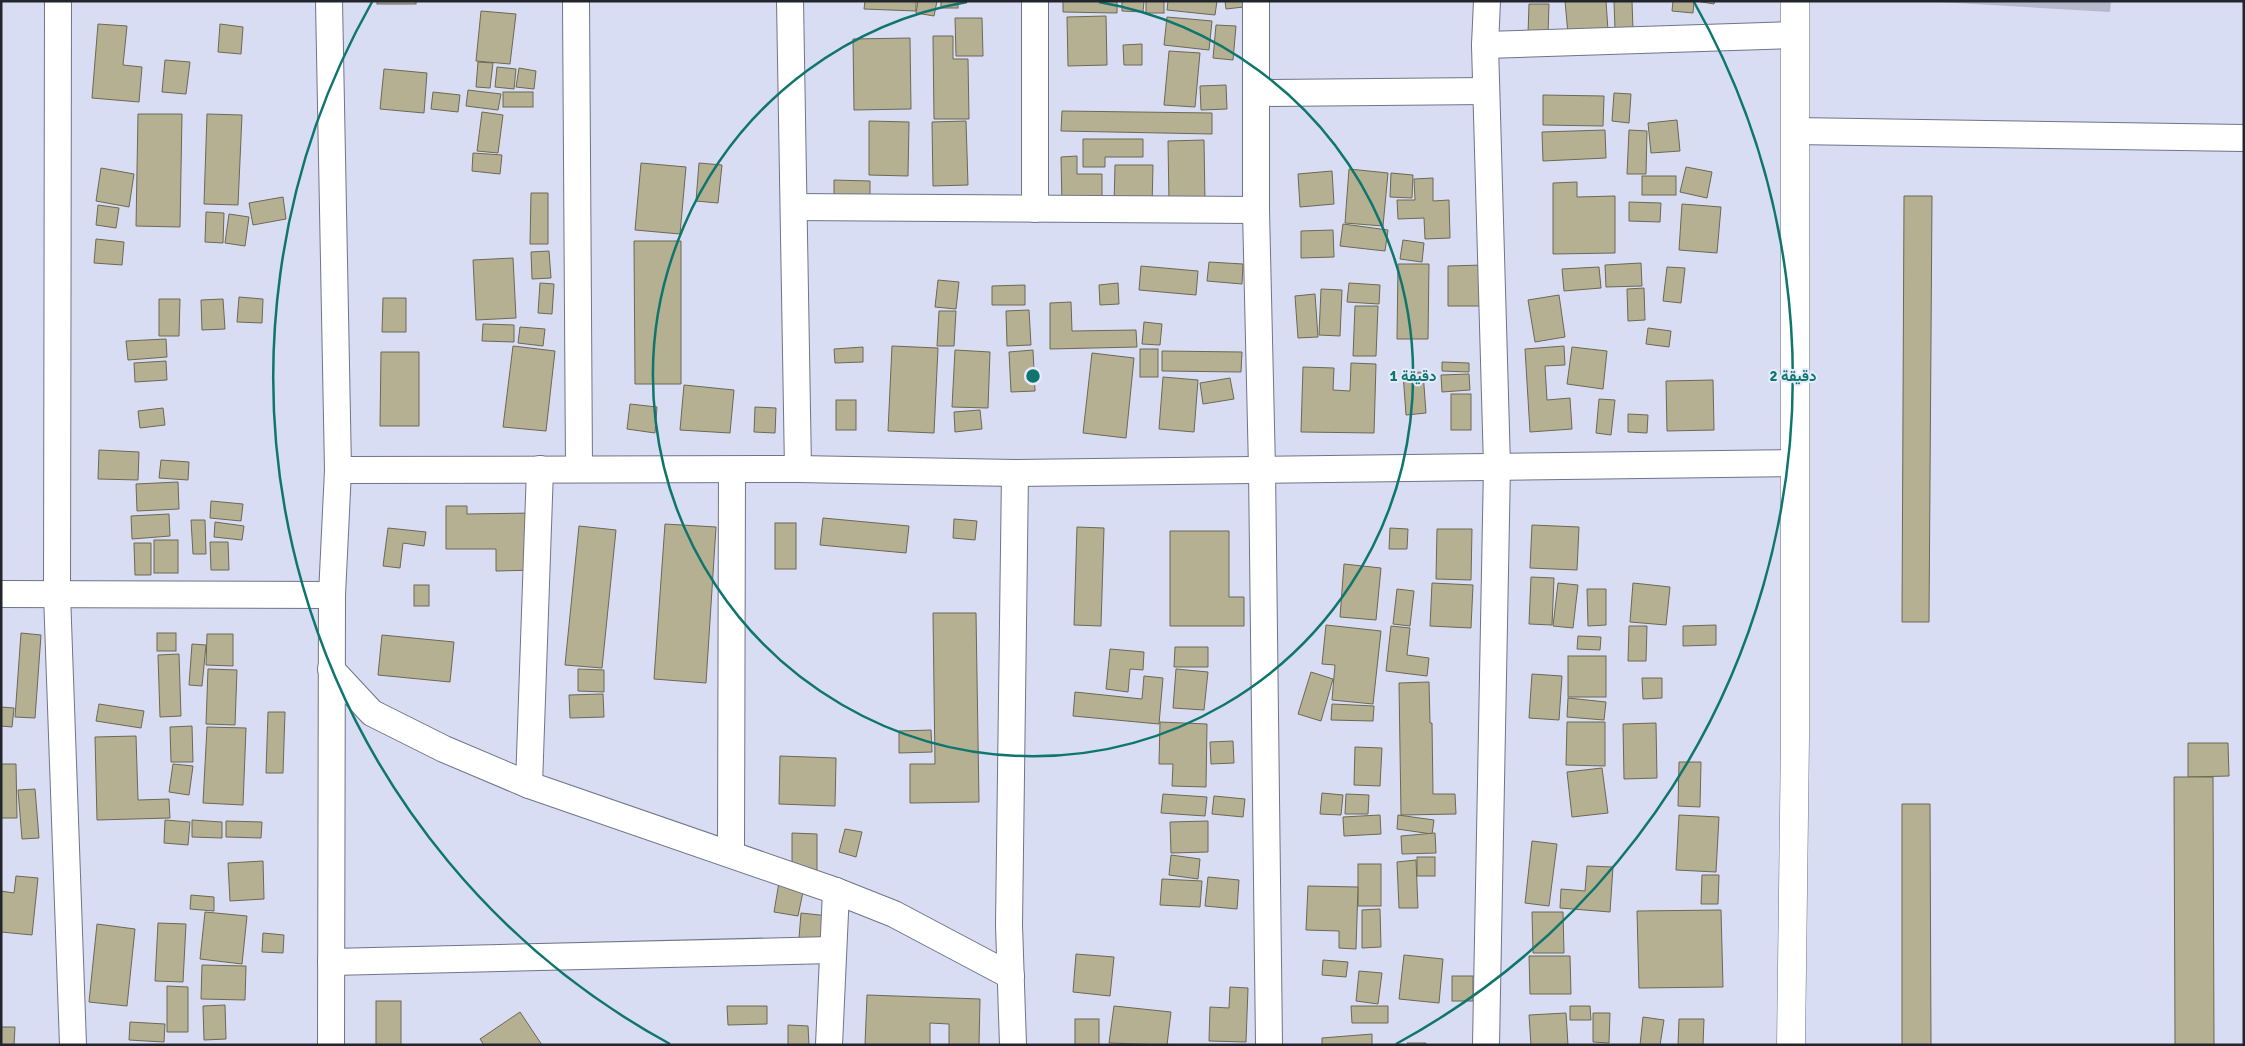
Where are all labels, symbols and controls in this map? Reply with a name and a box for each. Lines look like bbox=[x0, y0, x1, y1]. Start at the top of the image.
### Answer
centre of rings bbox=[1024, 367, 1042, 385]
text: 1 دقيقة bbox=[1390, 367, 1436, 385]
text: 2 دقيقة bbox=[1770, 367, 1816, 385]

